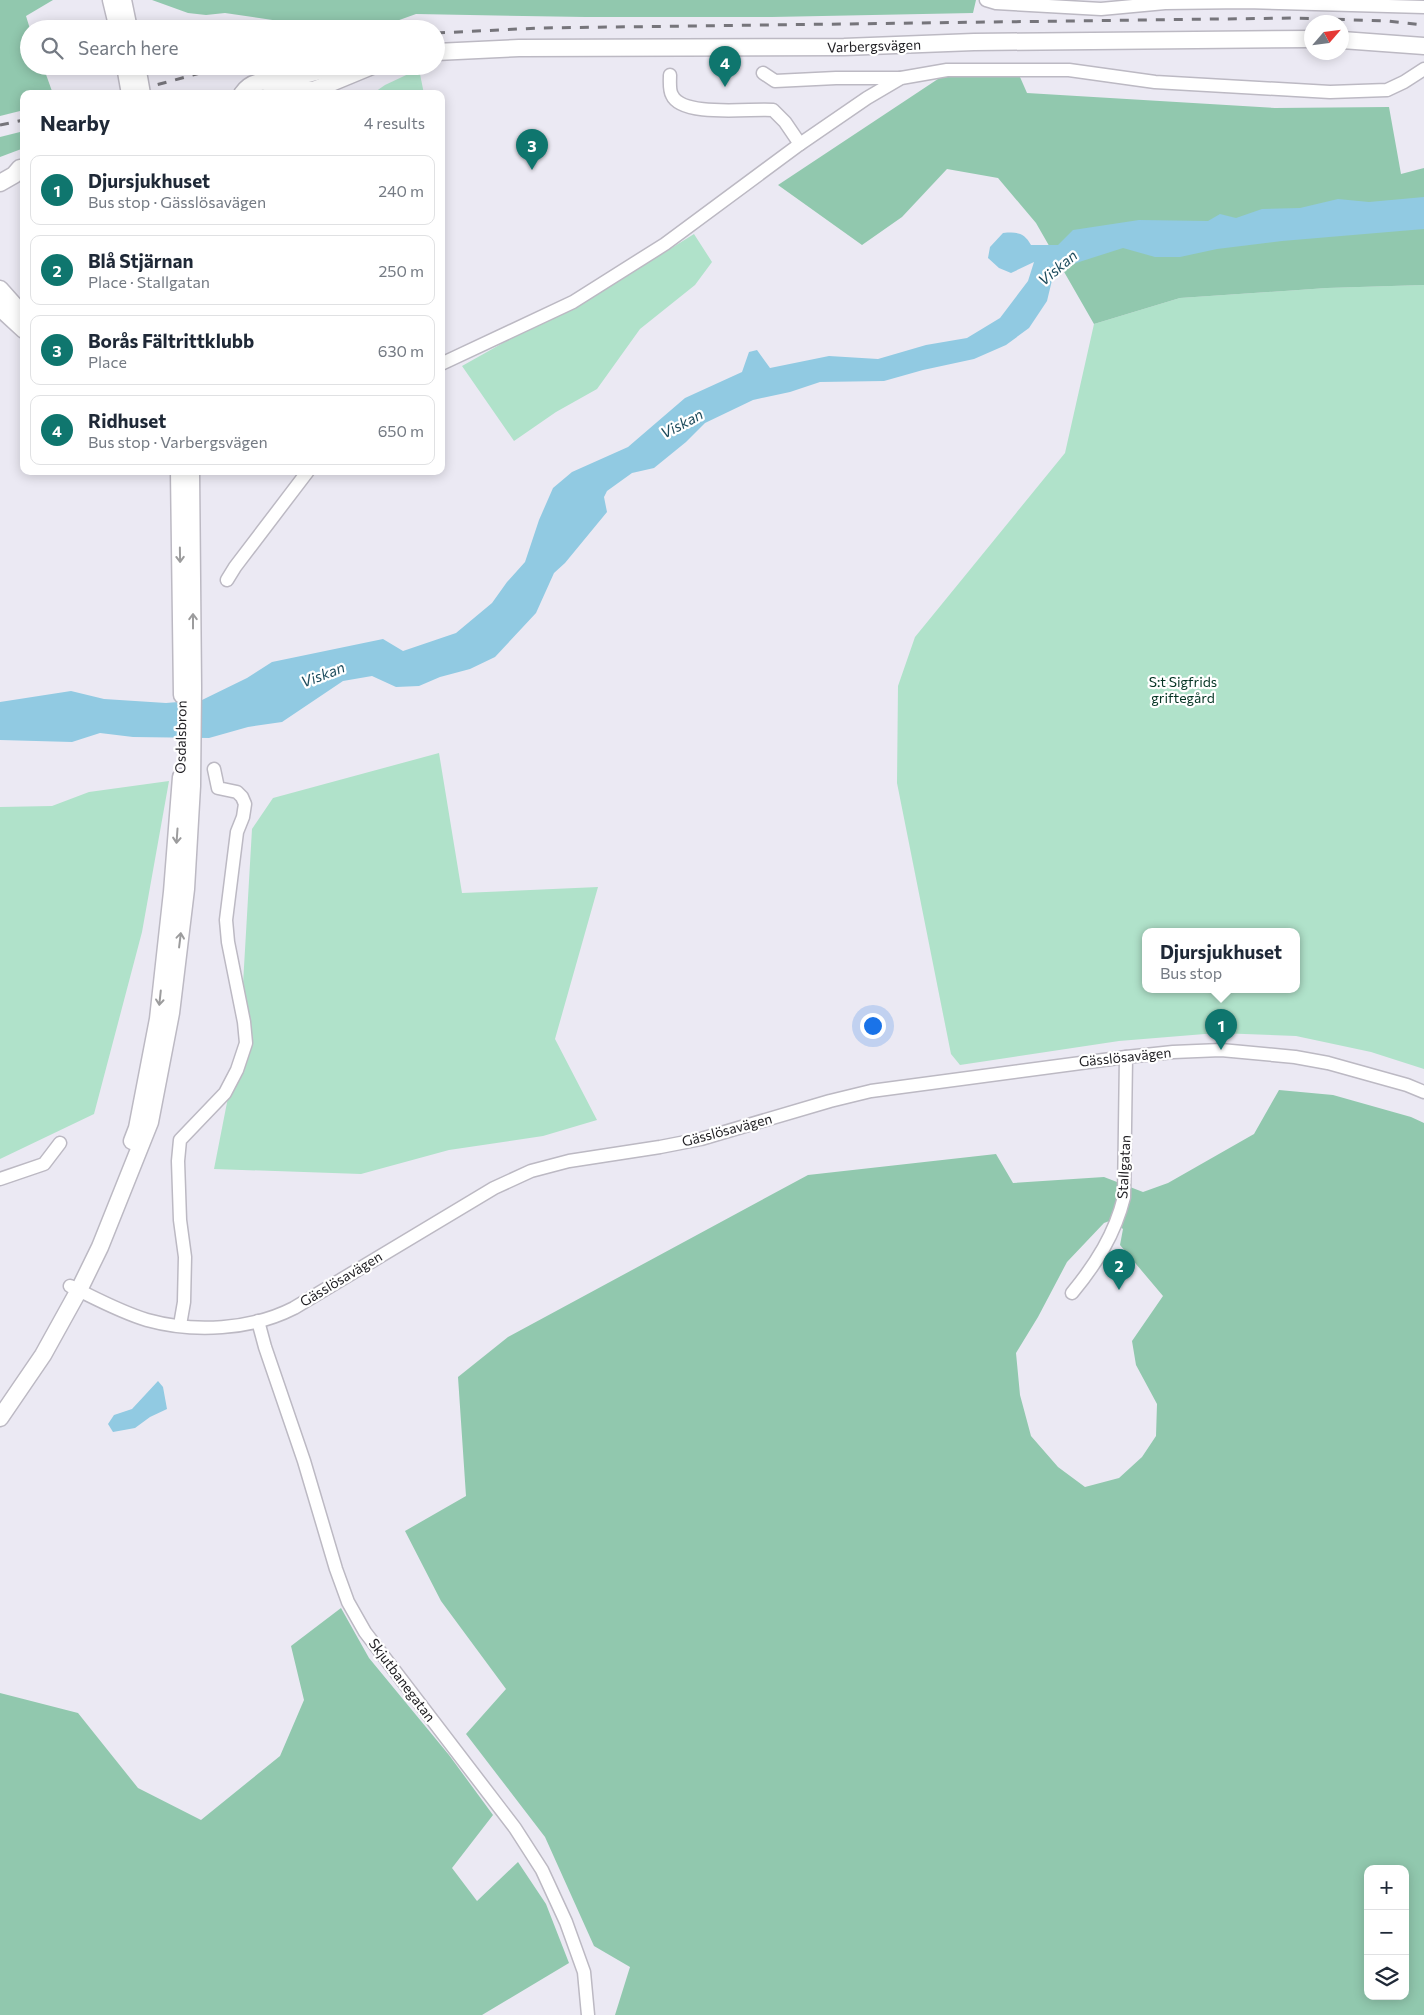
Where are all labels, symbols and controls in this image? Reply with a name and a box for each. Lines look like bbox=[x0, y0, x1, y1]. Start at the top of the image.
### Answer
north arrow bbox=[1304, 15, 1349, 60]
search box bbox=[20, 20, 445, 75]
icon: search bbox=[38, 34, 66, 62]
street label: Varbergsvägen bbox=[827, 35, 921, 56]
text: Search here bbox=[78, 36, 178, 59]
pin: 4 bbox=[709, 46, 741, 87]
text: Nearby bbox=[40, 110, 110, 135]
text: 4 results bbox=[364, 113, 425, 132]
pin: 3 bbox=[516, 129, 548, 170]
text: Djursjukhuset bbox=[88, 169, 210, 192]
text: 1 bbox=[53, 181, 61, 200]
text: 240 m bbox=[378, 181, 424, 200]
text: Bus stop · Gässlösavägen bbox=[88, 192, 266, 211]
water label: Viskan bbox=[1034, 246, 1081, 289]
text: Blå Stjärnan bbox=[88, 249, 194, 272]
text: 2 bbox=[52, 261, 62, 280]
text: 250 m bbox=[378, 261, 424, 280]
text: Place · Stallgatan bbox=[88, 272, 210, 291]
text: Borås Fältrittklubb bbox=[88, 329, 254, 352]
text: 3 bbox=[52, 341, 62, 360]
text: 630 m bbox=[378, 341, 424, 360]
text: Place bbox=[88, 352, 127, 371]
water label: Viskan bbox=[657, 404, 706, 442]
text: Ridhuset bbox=[88, 409, 166, 432]
text: 4 bbox=[52, 421, 62, 440]
text: 650 m bbox=[378, 421, 424, 440]
text: Bus stop · Varbergsvägen bbox=[88, 432, 268, 451]
one-way arrow bbox=[175, 546, 185, 563]
one-way arrow bbox=[188, 614, 198, 630]
water label: Viskan bbox=[298, 658, 347, 691]
park label: S:t Sigfrids griftegård bbox=[1149, 673, 1217, 706]
street label: Osdalsbron bbox=[171, 700, 190, 774]
one-way arrow bbox=[172, 828, 181, 844]
popup bbox=[1142, 928, 1300, 993]
one-way arrow bbox=[175, 933, 185, 949]
text: Djursjukhuset bbox=[1160, 940, 1282, 963]
text: Bus stop bbox=[1160, 963, 1222, 982]
one-way arrow bbox=[155, 989, 165, 1005]
pin: 1 bbox=[1205, 1009, 1237, 1050]
your location bbox=[860, 1013, 886, 1039]
street label: Gässlösavägen bbox=[1078, 1043, 1172, 1070]
street label: Gässlösavägen bbox=[680, 1109, 774, 1150]
street label: Stallgatan bbox=[1113, 1135, 1134, 1199]
street label: Gässlösavägen bbox=[297, 1247, 385, 1310]
pin: 2 bbox=[1103, 1249, 1135, 1290]
street label: Skjutbanegatan bbox=[366, 1635, 439, 1725]
map controls bbox=[1364, 1865, 1409, 2000]
button: + bbox=[1364, 1865, 1409, 1910]
button: − bbox=[1364, 1910, 1409, 1955]
button: layers bbox=[1364, 1955, 1409, 2000]

